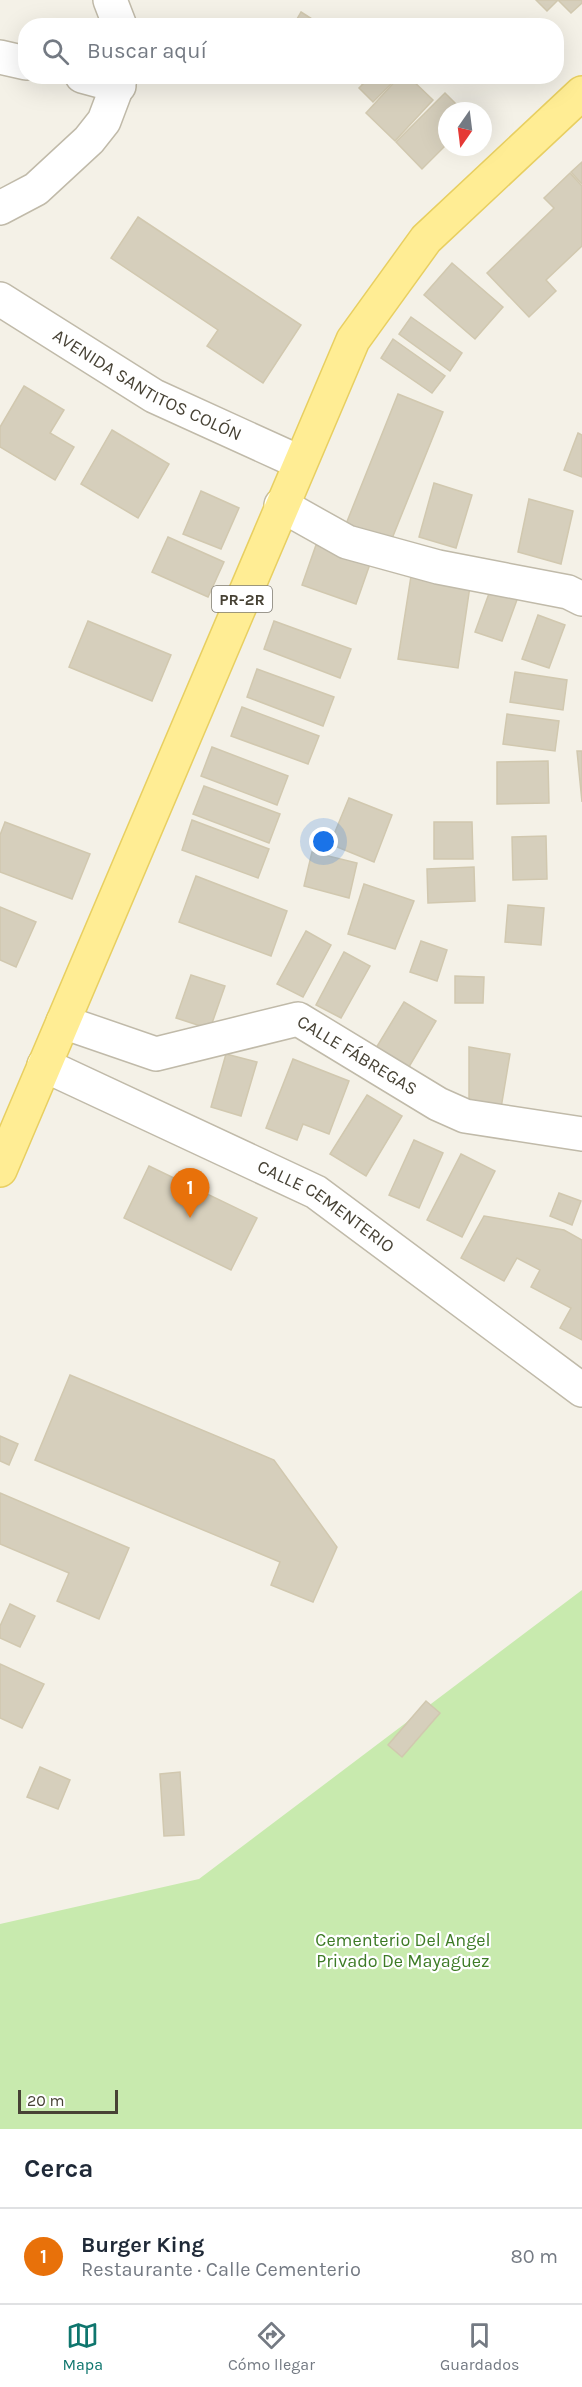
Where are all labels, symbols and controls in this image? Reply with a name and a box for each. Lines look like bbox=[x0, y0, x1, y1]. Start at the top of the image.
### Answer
search box bbox=[18, 18, 564, 84]
icon: search bbox=[39, 35, 72, 68]
text: Buscar aquí bbox=[87, 38, 207, 64]
north arrow bbox=[438, 102, 492, 156]
street label: AVENIDA SANTITOS COLÓN bbox=[49, 324, 245, 445]
road number: PR-2R bbox=[212, 586, 272, 612]
your location bbox=[309, 827, 338, 856]
street label: CALLE FÁBREGAS bbox=[293, 1010, 421, 1100]
street label: CALLE CEMENTERIO bbox=[254, 1155, 399, 1258]
pin: 1 bbox=[170, 1168, 210, 1218]
park label: Cementerio Del Angel Privado De Mayaguez bbox=[315, 1929, 491, 1972]
scale bar bbox=[18, 2087, 118, 2114]
text: 20 m bbox=[27, 2091, 65, 2110]
text: Cerca bbox=[24, 2153, 93, 2184]
text: Burger King bbox=[81, 2232, 204, 2258]
text: 1 bbox=[40, 2245, 47, 2268]
text: 80 m bbox=[510, 2245, 558, 2268]
text: Restaurante · Calle Cementerio bbox=[81, 2258, 361, 2281]
tab: Mapa bbox=[63, 2319, 103, 2374]
tab: Cómo llegar bbox=[228, 2319, 315, 2374]
tab: Guardados bbox=[440, 2319, 519, 2374]

